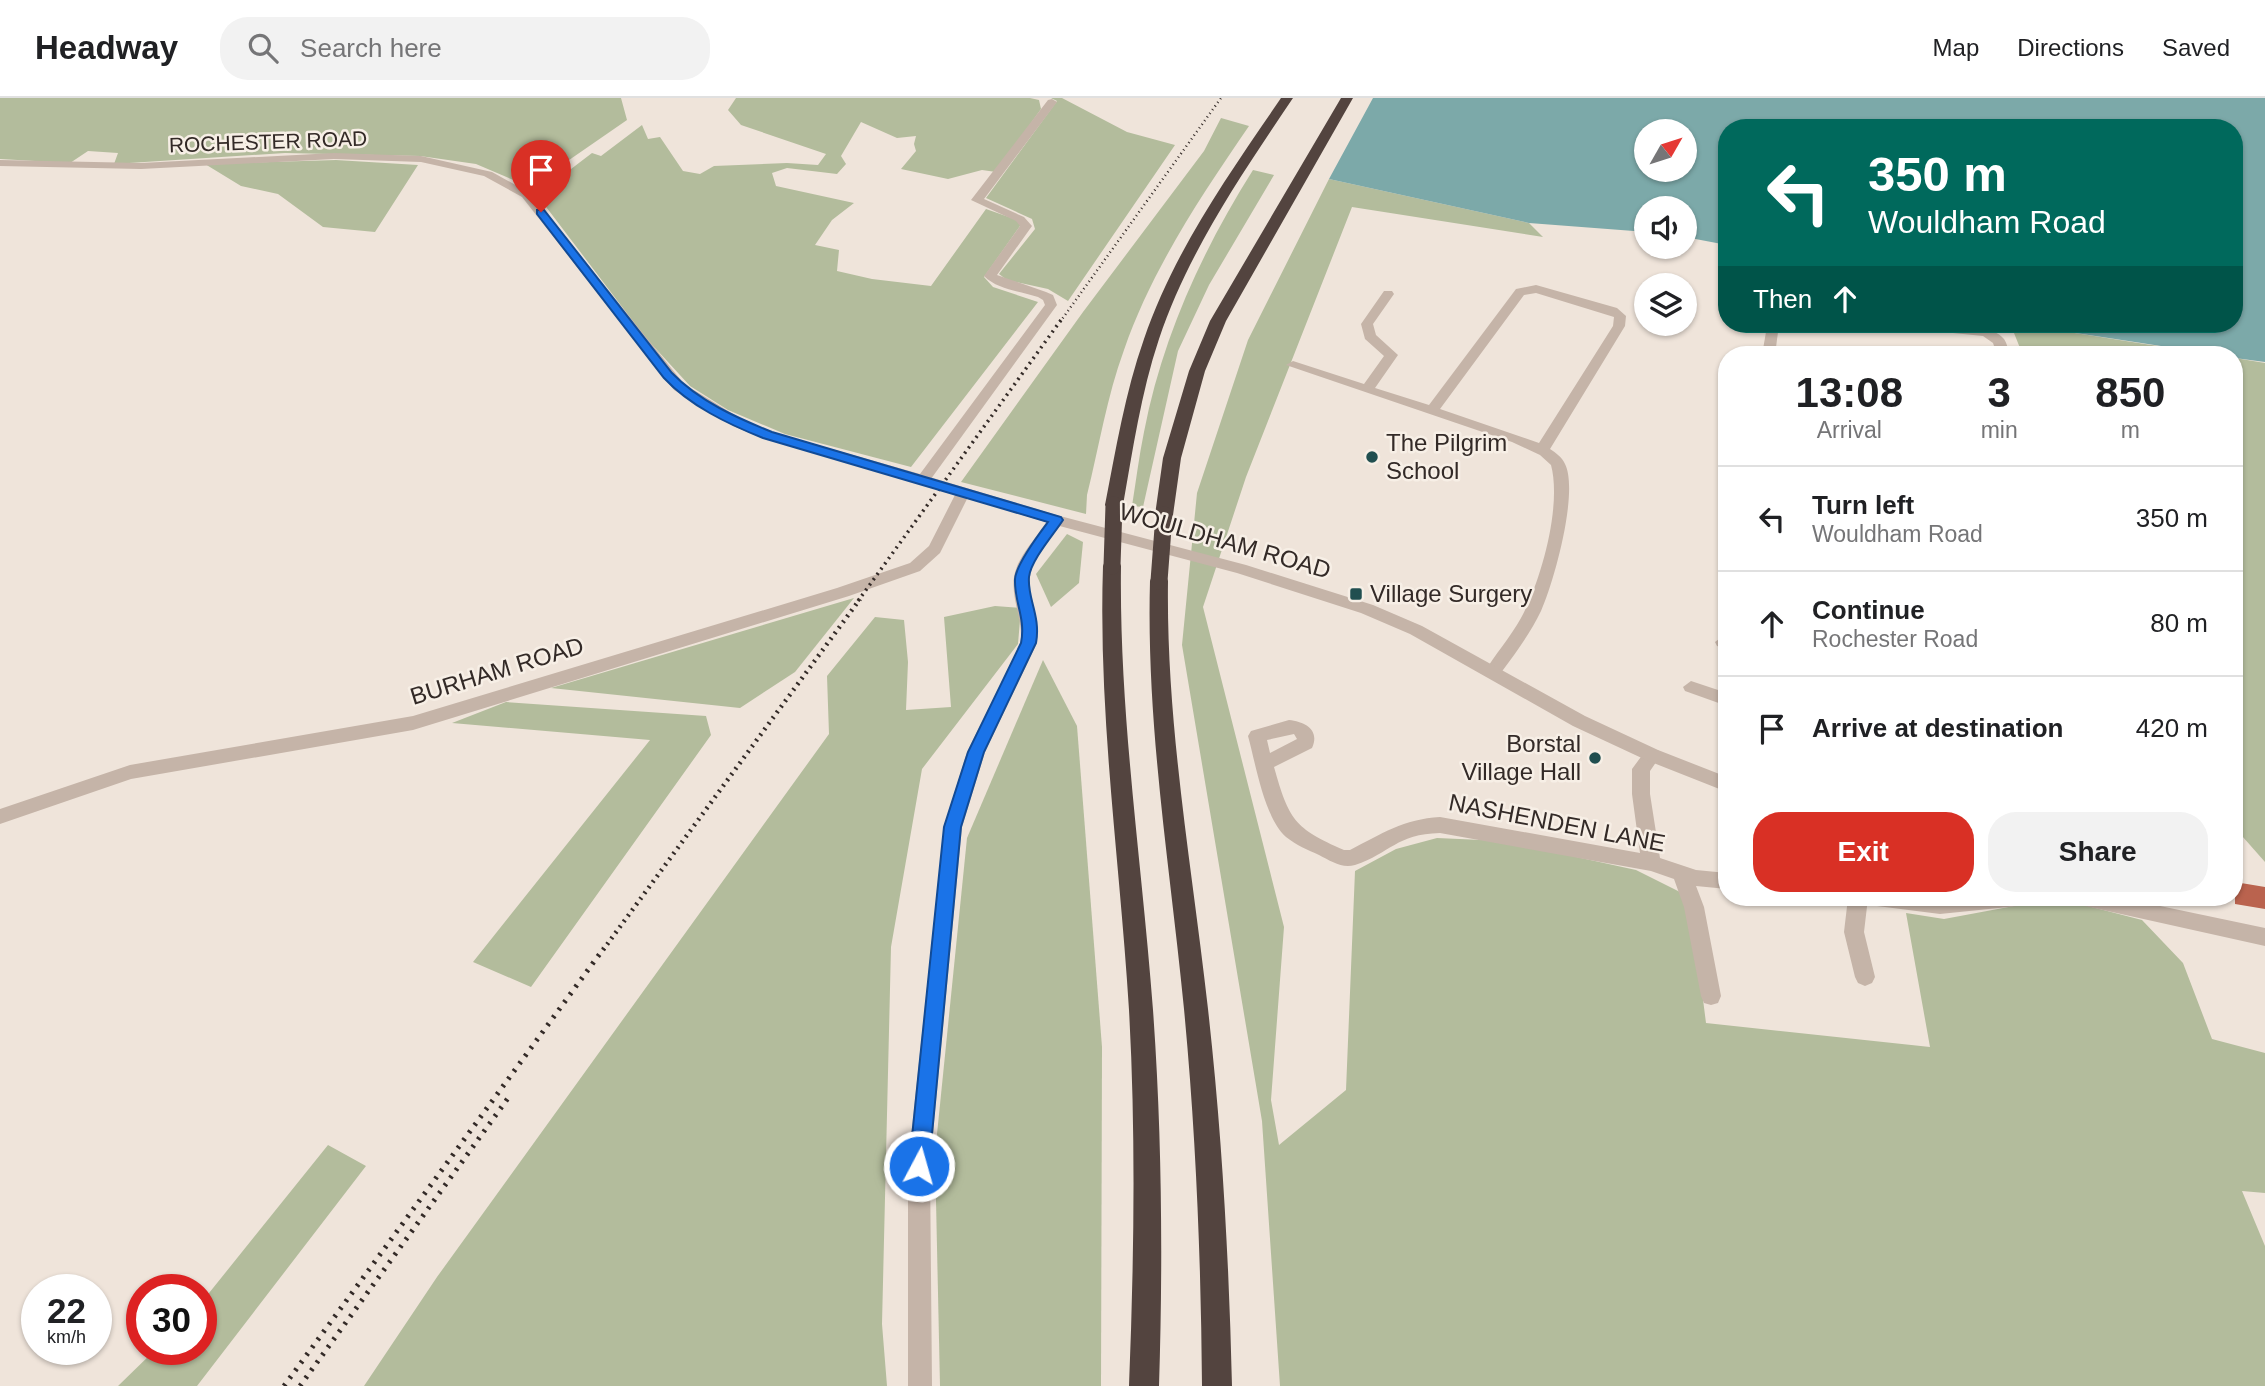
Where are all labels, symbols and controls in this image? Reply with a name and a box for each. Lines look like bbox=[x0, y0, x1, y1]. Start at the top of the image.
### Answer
search box bbox=[220, 17, 710, 80]
text: Headway bbox=[35, 29, 178, 66]
icon: search bbox=[244, 29, 282, 67]
text: Search here bbox=[300, 33, 442, 63]
text: Map bbox=[1933, 34, 1979, 61]
text: Directions bbox=[2017, 34, 2124, 61]
text: Saved bbox=[2162, 34, 2230, 61]
north arrow bbox=[1634, 119, 1698, 182]
map controls bbox=[1634, 119, 1697, 336]
street label: ROCHESTER ROAD bbox=[168, 127, 368, 156]
pin bbox=[511, 140, 571, 212]
icon: left bbox=[1753, 147, 1844, 238]
text: 350 m bbox=[1868, 147, 2007, 201]
icon: arrive bbox=[522, 151, 560, 189]
button: sound bbox=[1634, 196, 1697, 259]
text: Wouldham Road bbox=[1868, 204, 2106, 240]
button: layers bbox=[1634, 273, 1697, 336]
icon: ahead bbox=[1826, 280, 1864, 318]
text: Then bbox=[1753, 284, 1812, 314]
text: 13:08 bbox=[1796, 369, 1903, 416]
text: 3 bbox=[1987, 369, 2011, 416]
text: 850 bbox=[2095, 369, 2165, 416]
text: Arrival bbox=[1817, 417, 1882, 443]
text: min bbox=[1981, 417, 2018, 443]
text: m bbox=[2121, 417, 2140, 443]
place label: The Pilgrim School bbox=[1386, 429, 1507, 484]
marker: The Pilgrim School bbox=[1364, 449, 1380, 465]
text: Turn left bbox=[1812, 490, 1914, 520]
street label: WOULDHAM ROAD bbox=[1116, 497, 1334, 584]
icon: left bbox=[1753, 500, 1791, 538]
text: 350 m bbox=[2136, 503, 2208, 533]
text: Wouldham Road bbox=[1812, 521, 1983, 547]
place label: Village Surgery bbox=[1370, 580, 1532, 607]
marker: Village Surgery bbox=[1348, 586, 1364, 602]
text: Continue bbox=[1812, 595, 1925, 625]
icon: ahead bbox=[1753, 605, 1791, 643]
text: 80 m bbox=[2150, 608, 2208, 638]
text: Rochester Road bbox=[1812, 626, 1978, 652]
street label: BURHAM ROAD bbox=[407, 631, 587, 710]
icon: arrive bbox=[1753, 710, 1791, 748]
text: Arrive at destination bbox=[1812, 713, 2063, 743]
text: 420 m bbox=[2136, 713, 2208, 743]
place label: Borstal Village Hall bbox=[1461, 730, 1581, 785]
marker: Borstal Village Hall bbox=[1587, 750, 1603, 766]
street label: NASHENDEN LANE bbox=[1447, 788, 1668, 857]
button: Exit bbox=[1753, 812, 1974, 892]
button: Share bbox=[1988, 812, 2208, 892]
position arrow bbox=[882, 1129, 956, 1203]
speed limit sign: 30 bbox=[126, 1274, 217, 1365]
text: 22 bbox=[47, 1291, 86, 1330]
text: km/h bbox=[47, 1327, 86, 1347]

